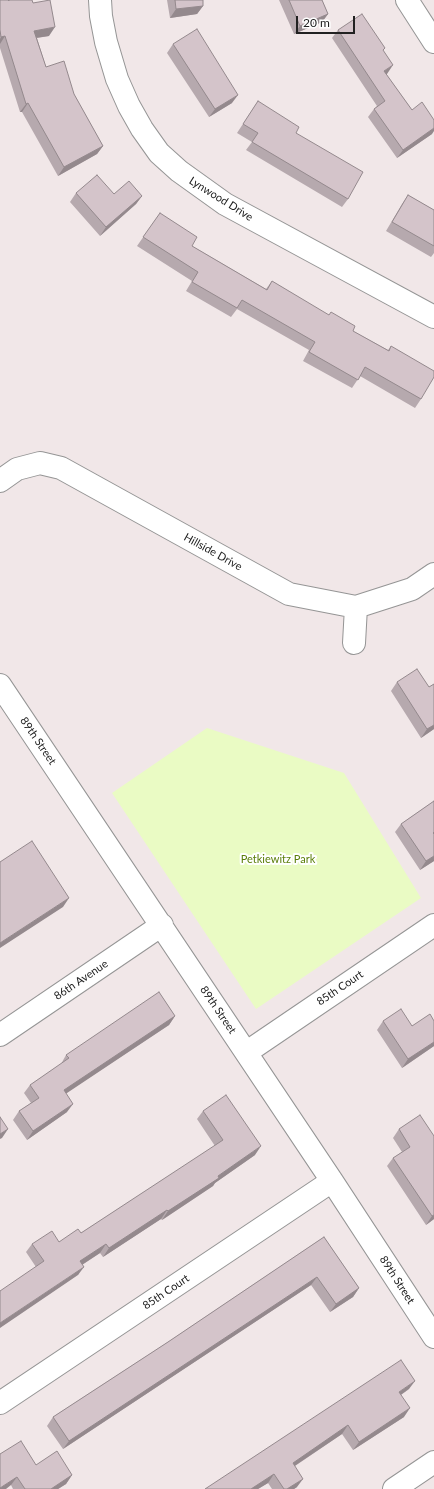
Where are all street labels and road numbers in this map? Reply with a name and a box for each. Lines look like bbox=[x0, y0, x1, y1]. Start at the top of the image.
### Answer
street label: Lynwood Drive bbox=[187, 174, 255, 224]
street label: Hillside Drive bbox=[182, 531, 244, 573]
street label: 89th Street bbox=[17, 715, 59, 767]
street label: 86th Avenue bbox=[52, 957, 110, 1003]
street label: 85th Court bbox=[314, 968, 366, 1008]
street label: 89th Street bbox=[197, 984, 239, 1036]
street label: 89th Street bbox=[377, 1254, 417, 1306]
street label: 85th Court bbox=[140, 1272, 192, 1312]

